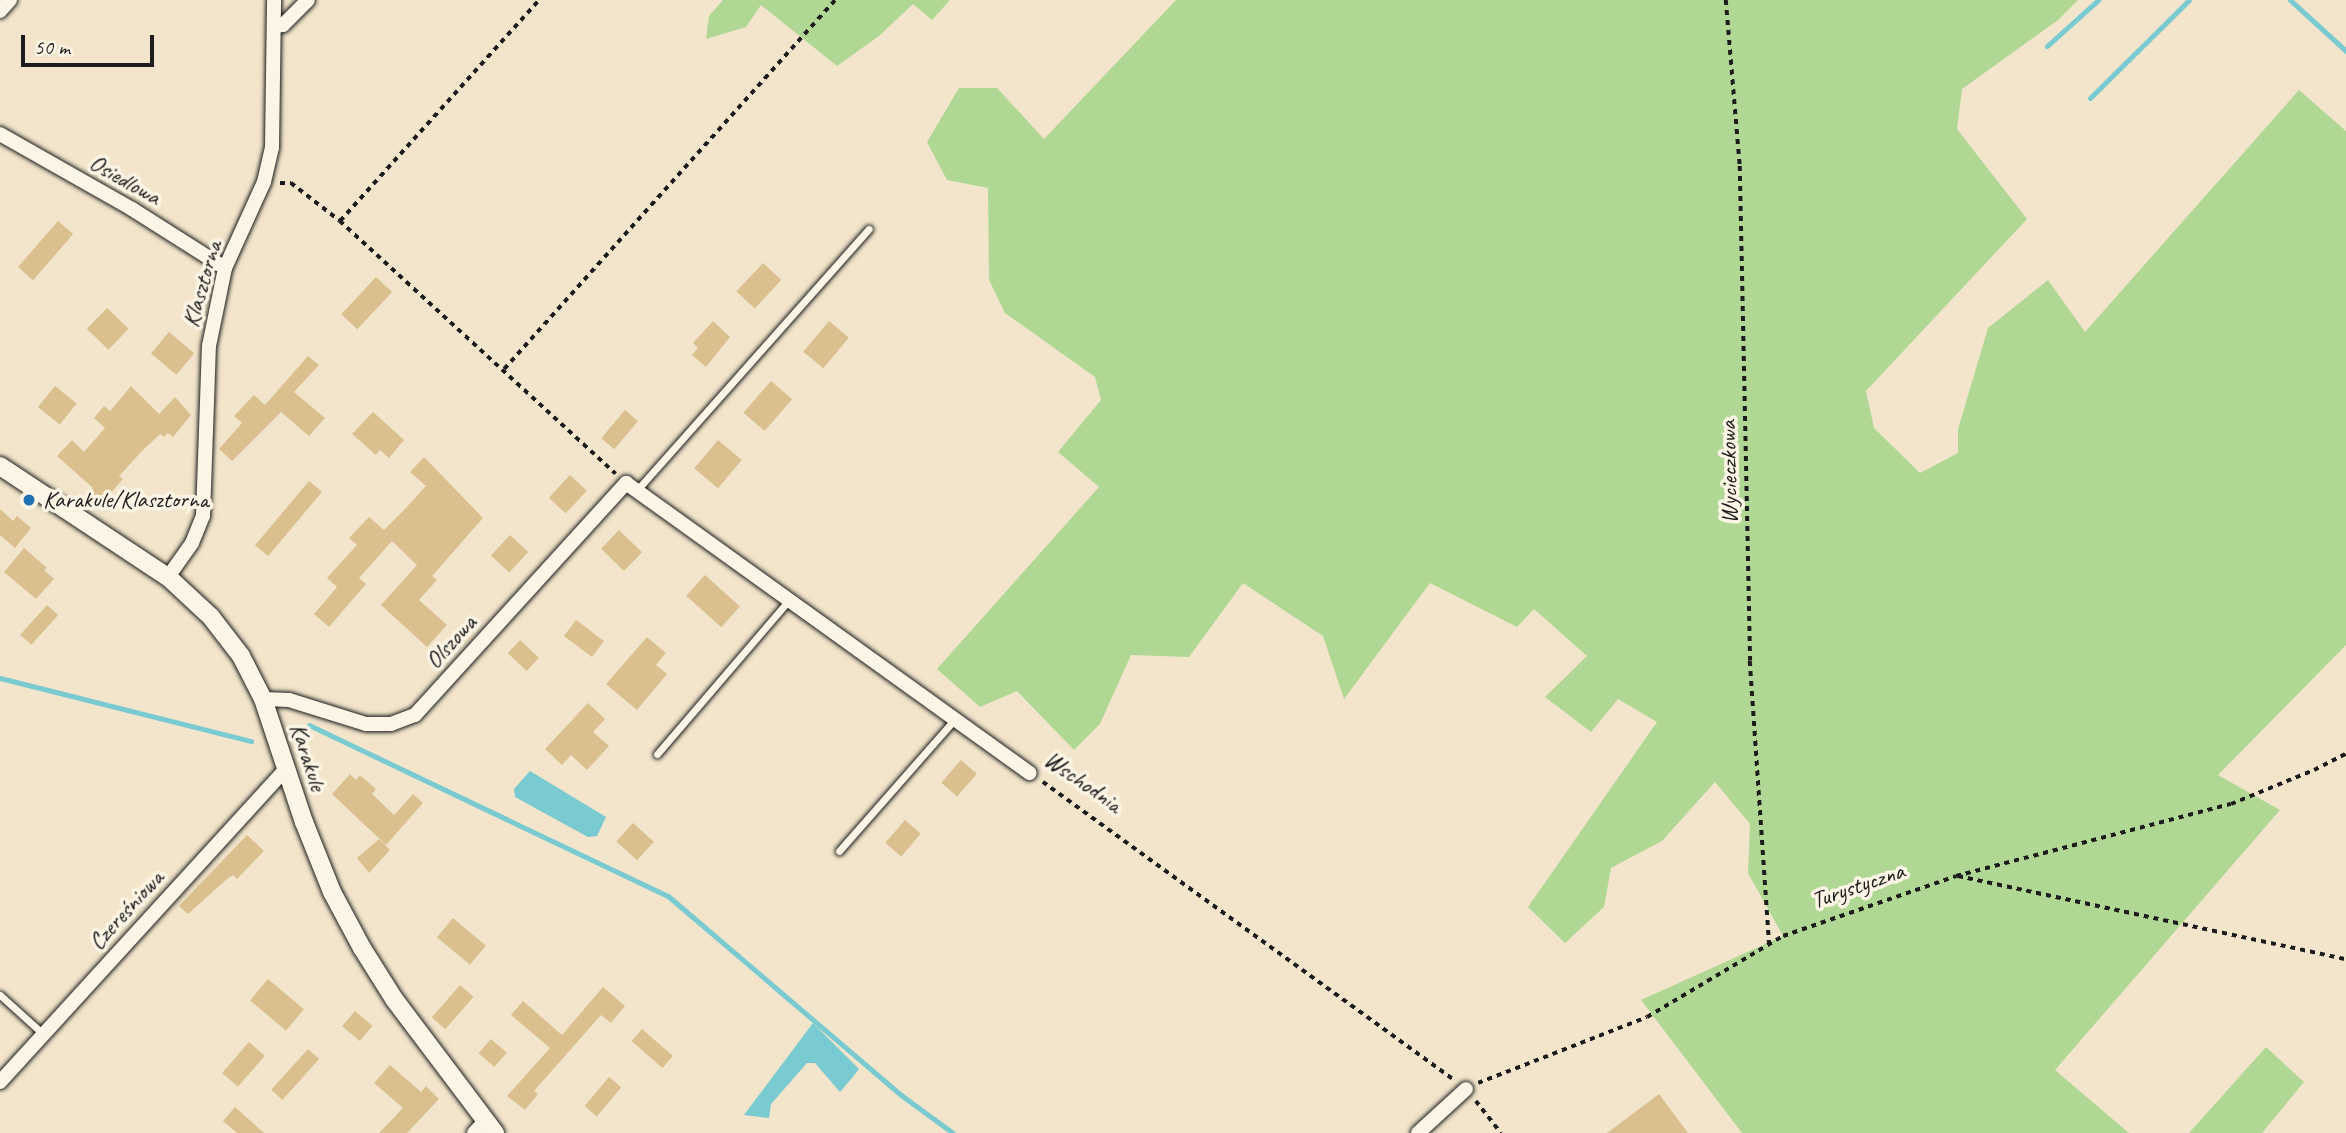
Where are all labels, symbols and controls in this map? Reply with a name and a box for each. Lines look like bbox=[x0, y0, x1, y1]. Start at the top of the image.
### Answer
scale bar bbox=[24, 21, 158, 65]
text: 50 m bbox=[34, 34, 70, 60]
street label: Osiedlowa bbox=[84, 148, 166, 212]
street label: Klasztorna bbox=[176, 238, 228, 330]
street label: Wycieczkowa bbox=[1714, 420, 1744, 524]
place label: Karakule/Klasztorna bbox=[43, 486, 208, 514]
marker: Karakule/Klasztorna bbox=[21, 492, 37, 508]
street label: Olszowa bbox=[419, 609, 483, 675]
street label: Karakule bbox=[284, 720, 332, 794]
street label: Wschodnia bbox=[1039, 745, 1127, 819]
street label: Turystyczna bbox=[1808, 857, 1908, 915]
street label: Czereśniowa bbox=[83, 864, 169, 956]

